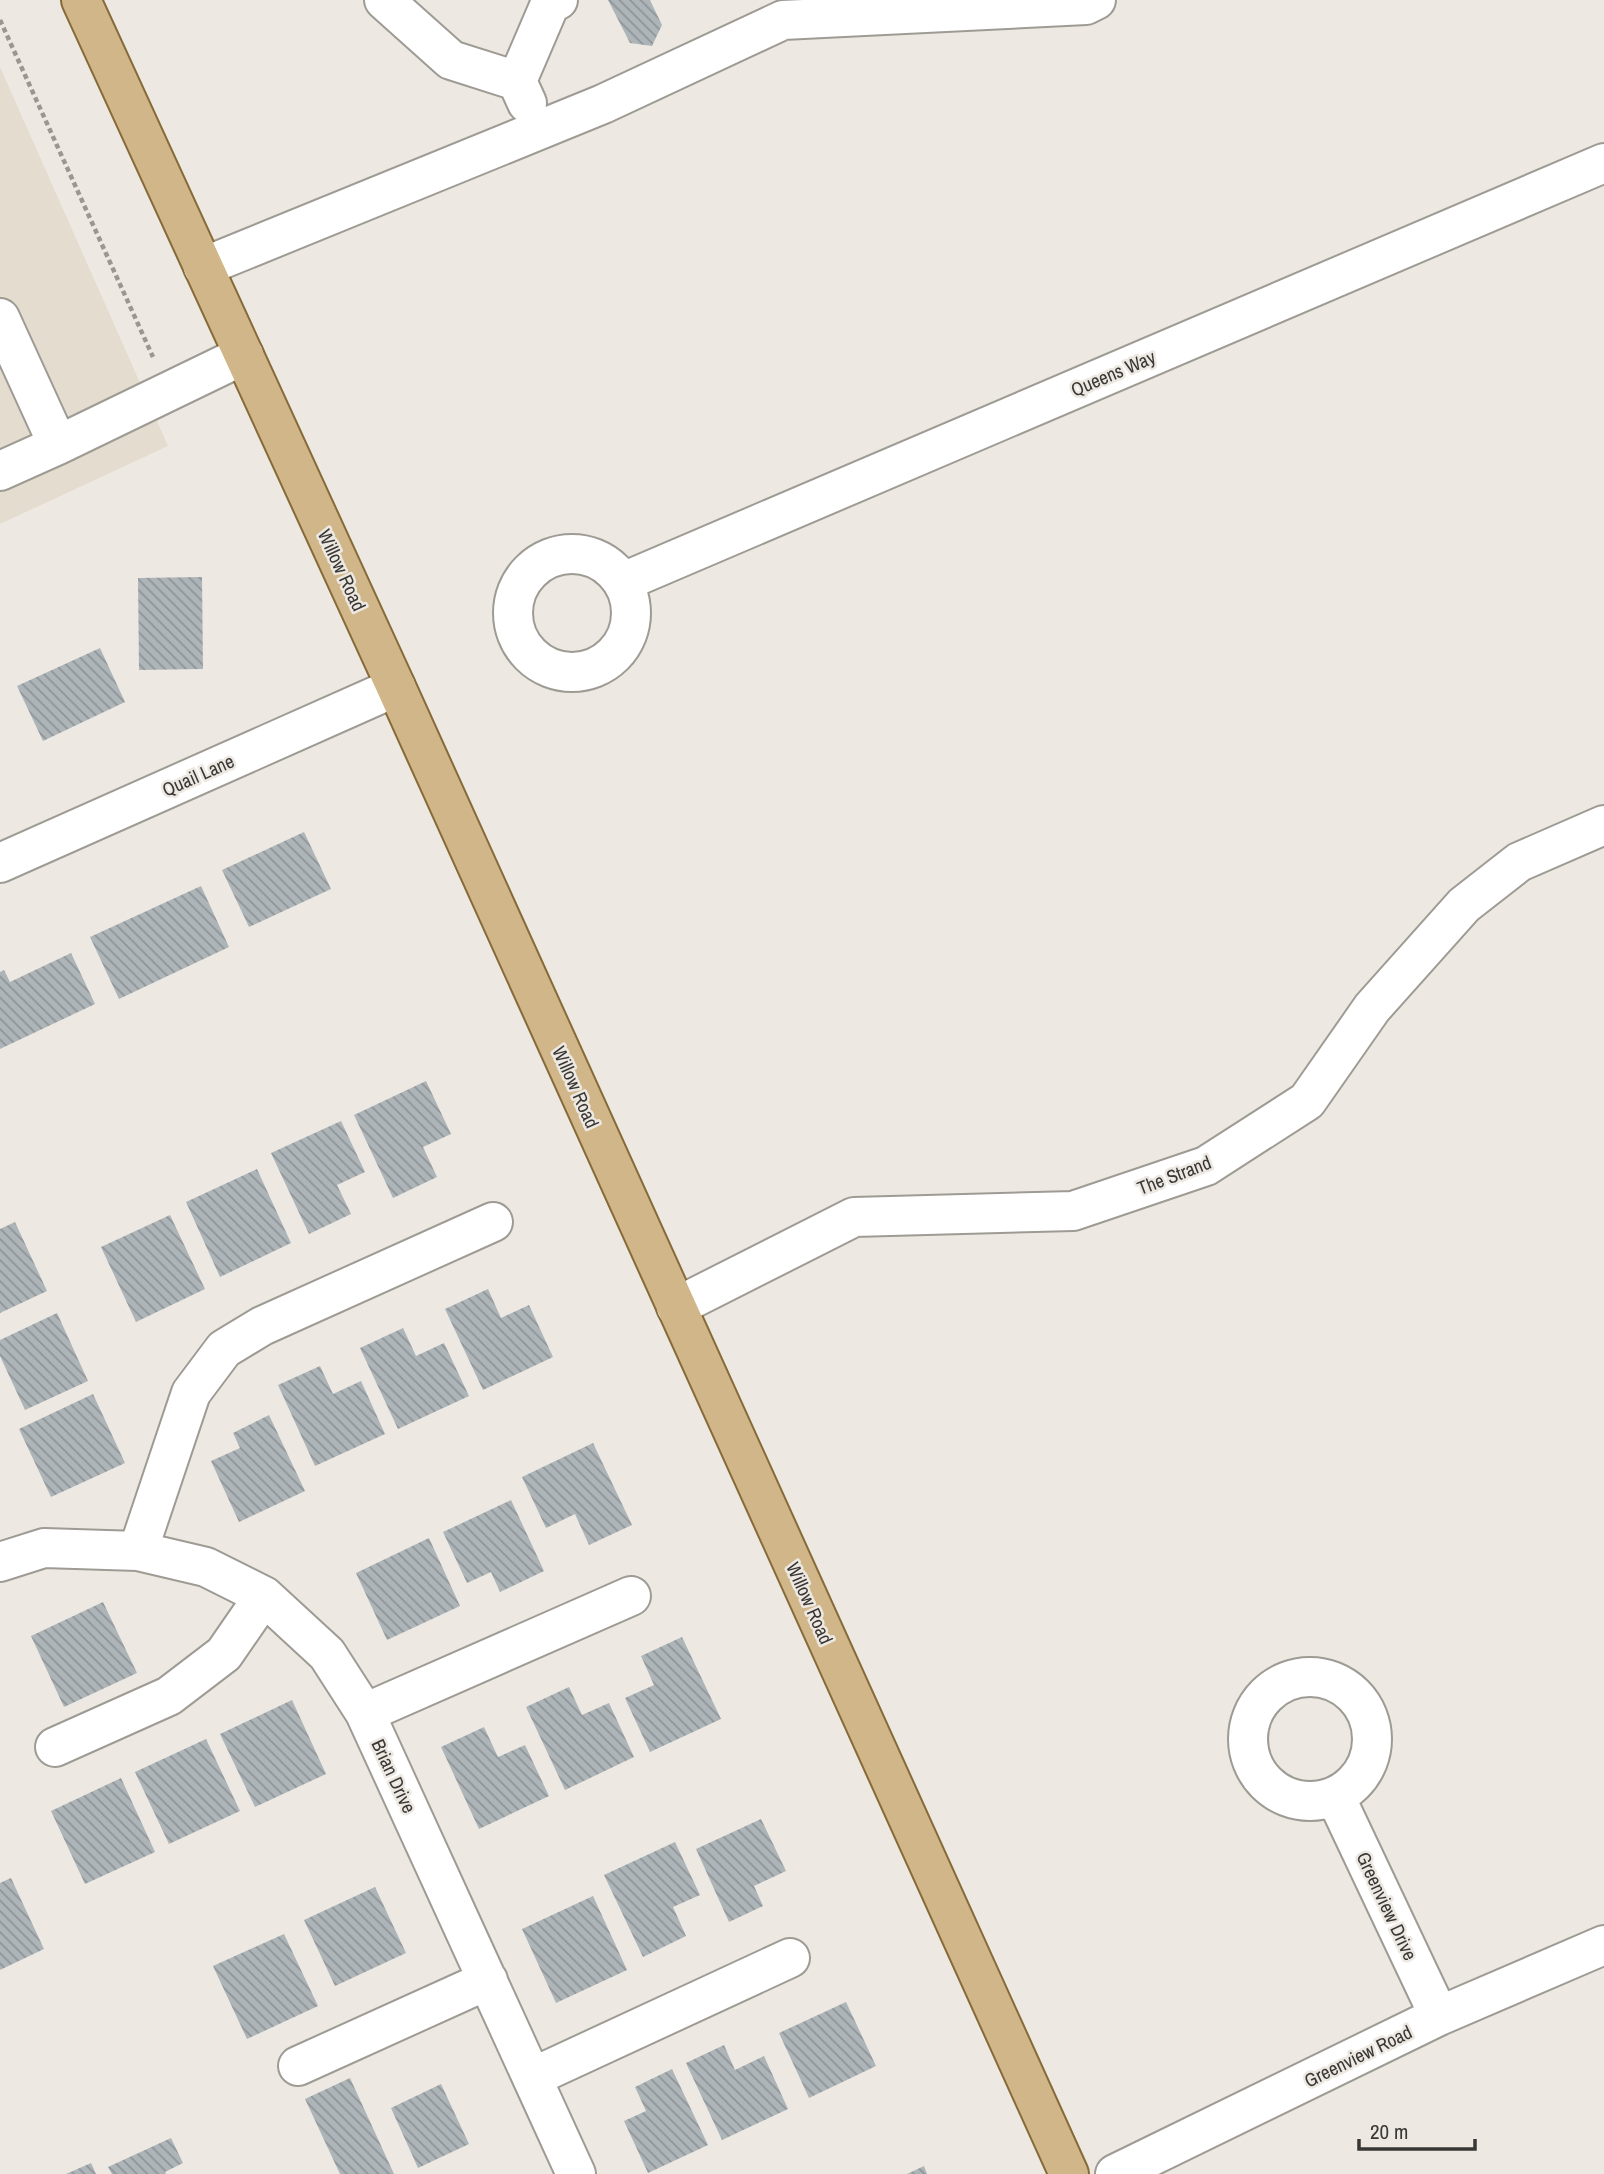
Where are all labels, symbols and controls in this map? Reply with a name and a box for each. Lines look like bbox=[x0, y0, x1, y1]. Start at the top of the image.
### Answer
street label: Queens Way bbox=[1067, 343, 1159, 402]
street label: Willow Road bbox=[312, 525, 372, 615]
street label: Quail Lane bbox=[158, 748, 238, 802]
street label: Willow Road bbox=[546, 1042, 606, 1132]
street label: The Strand bbox=[1133, 1149, 1215, 1201]
street label: Willow Road bbox=[780, 1558, 840, 1648]
street label: Brian Drive bbox=[366, 1735, 422, 1817]
street label: Greenview Drive bbox=[1351, 1848, 1423, 1964]
street label: Greenview Road bbox=[1300, 2019, 1416, 2093]
scale bar bbox=[1359, 2108, 1474, 2152]
text: 20 m bbox=[1370, 2117, 1408, 2146]

